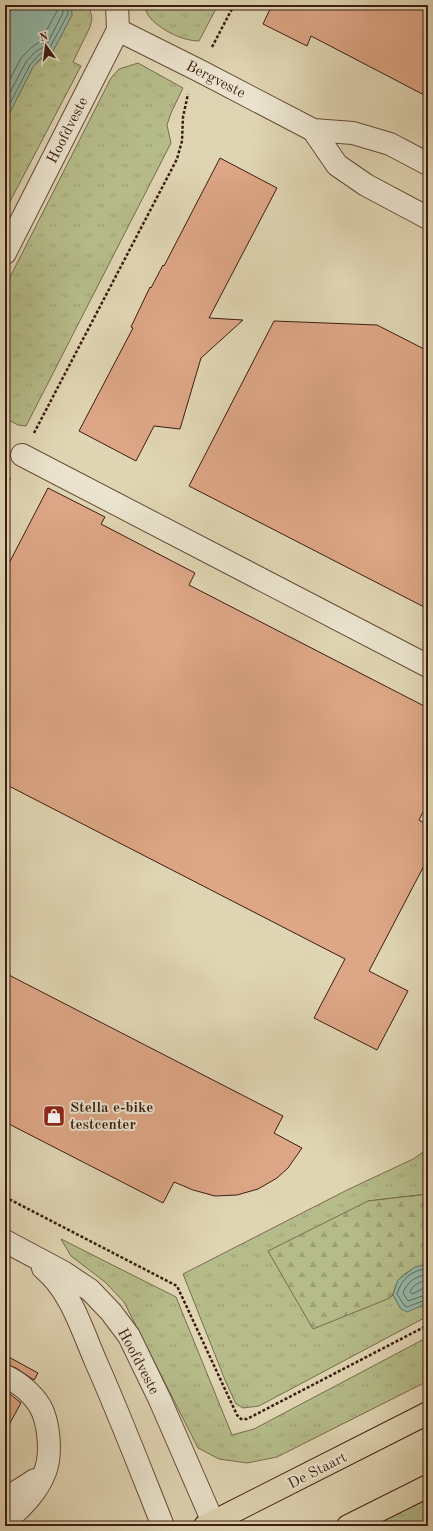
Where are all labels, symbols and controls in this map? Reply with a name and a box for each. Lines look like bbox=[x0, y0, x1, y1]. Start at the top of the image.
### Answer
north arrow bbox=[26, 26, 66, 66]
text: N bbox=[39, 31, 50, 44]
street label: Bergveste bbox=[183, 59, 247, 102]
street label: Hoofdveste bbox=[45, 95, 91, 166]
place label: Stella e-bike testcenter bbox=[70, 1101, 153, 1133]
shop icon: Stella e-bike testcenter bbox=[41, 1103, 67, 1129]
street label: Hoofdveste bbox=[114, 1326, 161, 1397]
street label: De Staart bbox=[286, 1450, 349, 1492]

